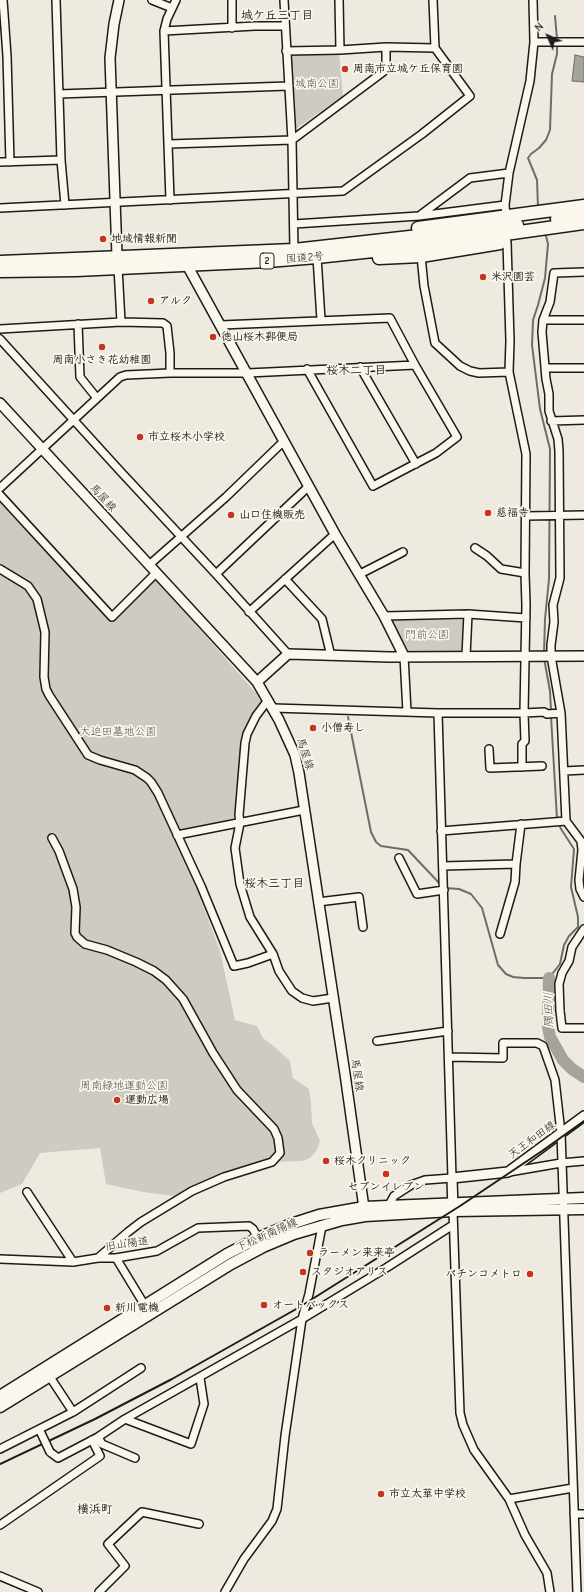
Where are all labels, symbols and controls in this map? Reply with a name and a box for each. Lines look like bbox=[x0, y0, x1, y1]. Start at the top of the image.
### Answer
district label: 城ケ丘三丁目 bbox=[241, 9, 313, 23]
north arrow bbox=[528, 16, 568, 56]
text: N bbox=[532, 20, 546, 34]
place label: 周南市立城ケ丘保育園 bbox=[353, 62, 463, 76]
marker: 周南市立城ケ丘保育園 bbox=[340, 64, 350, 74]
park label: 城南公園 bbox=[295, 77, 339, 91]
place label: 地域情報新聞 bbox=[111, 232, 177, 246]
marker: 地域情報新聞 bbox=[98, 234, 108, 244]
street label: 国道2号 bbox=[285, 250, 325, 266]
road number: 2 bbox=[260, 253, 274, 269]
place label: 米沢園芸 bbox=[491, 270, 535, 284]
marker: 米沢園芸 bbox=[478, 272, 488, 282]
place label: アルク bbox=[159, 294, 192, 308]
marker: アルク bbox=[146, 296, 156, 306]
place label: 徳山桜木郵便局 bbox=[221, 330, 298, 344]
marker: 徳山桜木郵便局 bbox=[208, 332, 218, 342]
marker: 周南小さき花幼稚園 bbox=[97, 342, 107, 352]
place label: 周南小さき花幼稚園 bbox=[53, 353, 151, 367]
district label: 桜木二丁目 bbox=[326, 364, 386, 378]
place label: 市立桜木小学校 bbox=[148, 430, 225, 444]
marker: 市立桜木小学校 bbox=[135, 432, 145, 442]
street label: 馬屋線 bbox=[87, 481, 119, 515]
place label: 慈福寺 bbox=[496, 506, 529, 520]
place label: 山口住機販売 bbox=[239, 508, 305, 522]
marker: 慈福寺 bbox=[483, 508, 493, 518]
marker: 山口住機販売 bbox=[226, 510, 236, 520]
park label: 門前公園 bbox=[405, 628, 449, 642]
place label: 小僧寿し bbox=[321, 721, 365, 735]
marker: 小僧寿し bbox=[308, 723, 318, 733]
park label: 大迫田墓地公園 bbox=[80, 725, 156, 739]
street label: 馬屋線 bbox=[294, 736, 316, 772]
district label: 桜木三丁目 bbox=[244, 877, 304, 891]
water label: 隅田川 bbox=[541, 992, 557, 1028]
street label: 馬屋線 bbox=[348, 1058, 366, 1092]
park label: 周南緑地運動公園 bbox=[80, 1079, 168, 1093]
place label: 運動広場 bbox=[125, 1093, 169, 1107]
marker: 運動広場 bbox=[112, 1095, 122, 1105]
street label: 天王和田線 bbox=[506, 1118, 558, 1162]
place label: 桜木クリニック bbox=[334, 1154, 411, 1168]
marker: 桜木クリニック bbox=[321, 1156, 331, 1166]
marker: セブンイレブン bbox=[381, 1169, 391, 1179]
place label: セブンイレブン bbox=[348, 1180, 424, 1194]
street label: 下松新南陽線 bbox=[234, 1216, 300, 1254]
street label: 旧山陽道 bbox=[104, 1234, 150, 1254]
place label: ラーメン来来亭 bbox=[318, 1246, 395, 1260]
marker: ラーメン来来亭 bbox=[305, 1248, 315, 1258]
place label: スタジオアリス bbox=[311, 1265, 388, 1279]
marker: スタジオアリス bbox=[298, 1267, 308, 1277]
place label: パチンコメトロ bbox=[445, 1267, 522, 1281]
marker: パチンコメトロ bbox=[525, 1269, 535, 1279]
place label: オートバックス bbox=[272, 1298, 349, 1312]
marker: オートバックス bbox=[259, 1300, 269, 1310]
place label: 新川電機 bbox=[115, 1301, 159, 1315]
marker: 新川電機 bbox=[102, 1303, 112, 1313]
place label: 市立太華中学校 bbox=[389, 1487, 466, 1501]
marker: 市立太華中学校 bbox=[376, 1489, 386, 1499]
district label: 横浜町 bbox=[77, 1503, 113, 1517]

